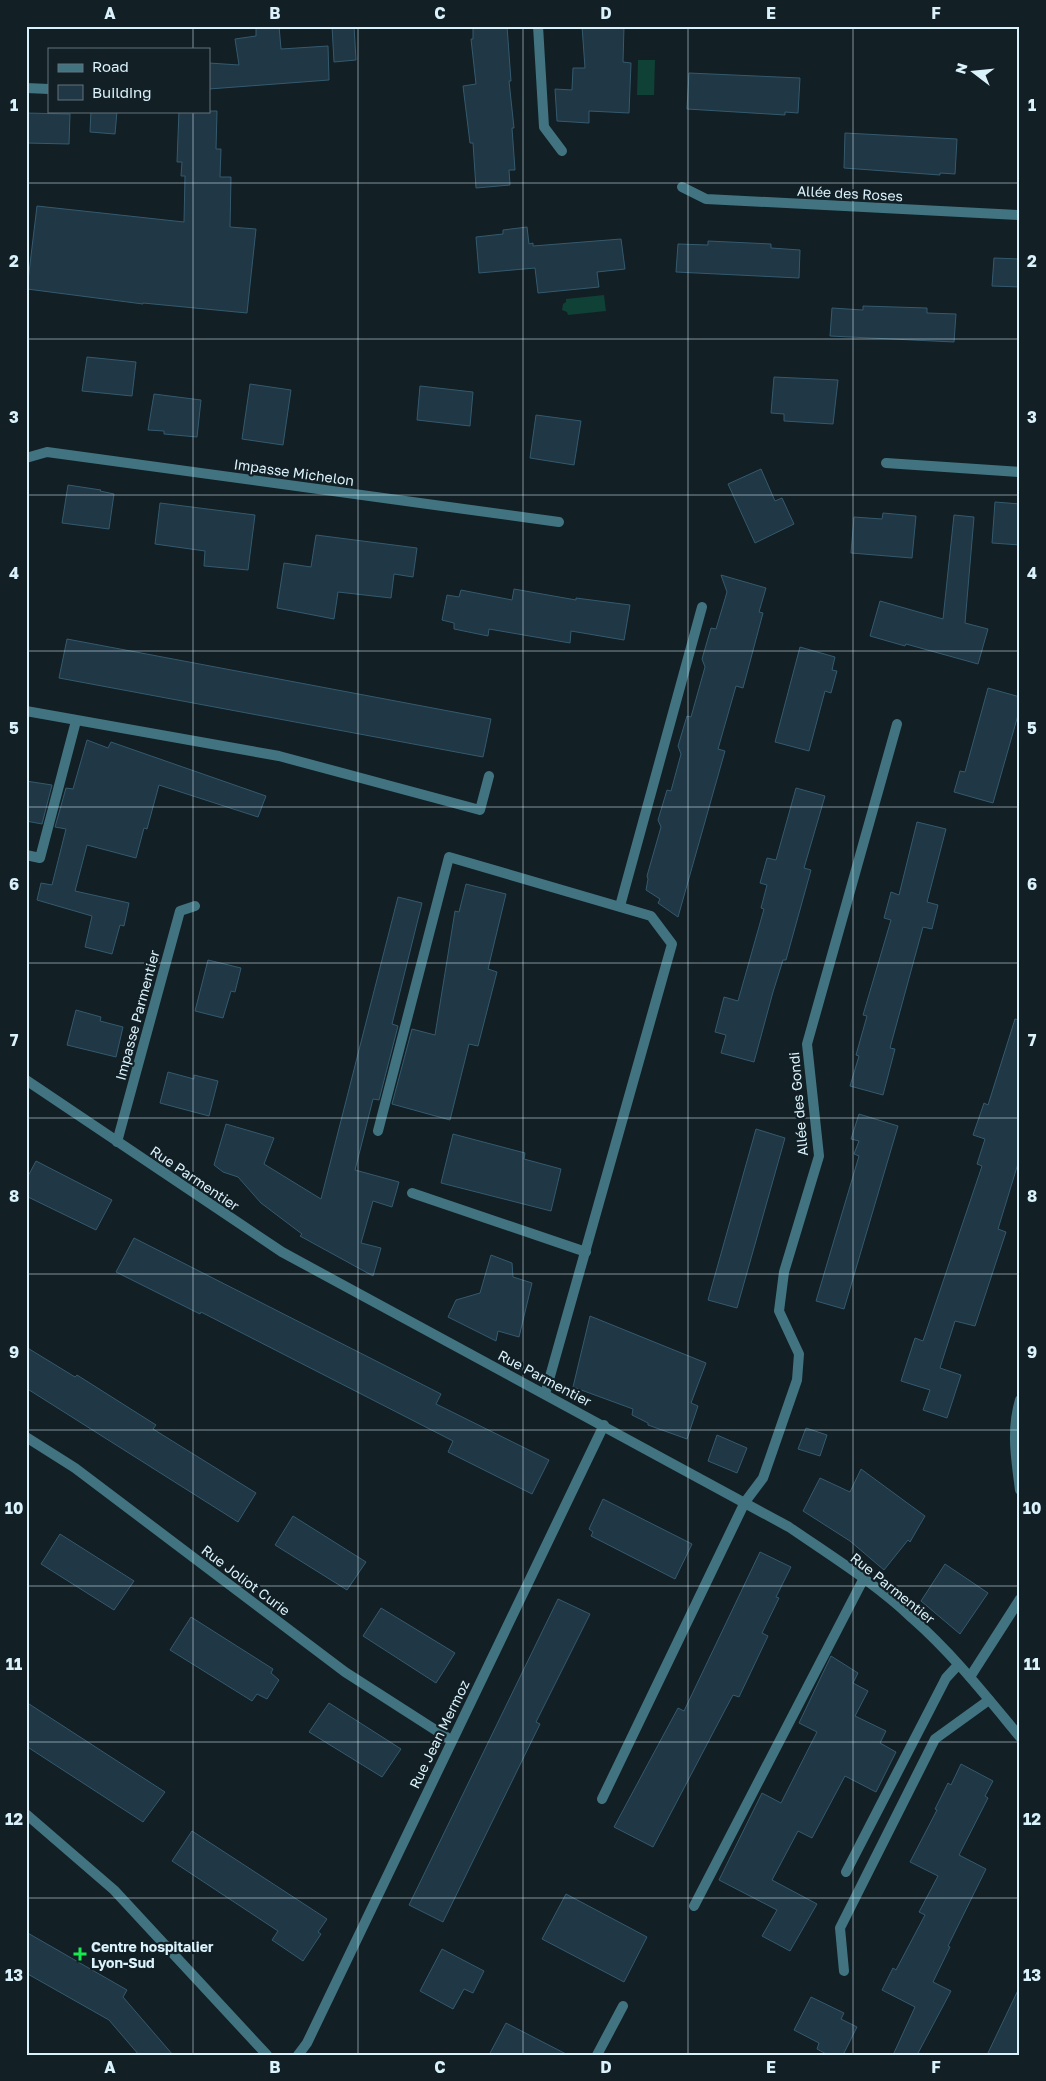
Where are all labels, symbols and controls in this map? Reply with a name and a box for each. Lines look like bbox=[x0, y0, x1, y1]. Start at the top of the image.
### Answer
text: A bbox=[104, 3, 116, 23]
text: B bbox=[269, 3, 281, 23]
text: C bbox=[434, 3, 446, 23]
text: D bbox=[600, 3, 612, 23]
text: E bbox=[766, 3, 776, 23]
text: F bbox=[931, 3, 941, 23]
legend bbox=[48, 48, 210, 112]
north arrow bbox=[948, 48, 998, 98]
text: Road bbox=[92, 57, 129, 75]
text: N bbox=[951, 61, 971, 76]
text: Building bbox=[92, 83, 152, 101]
text: 1 bbox=[10, 95, 18, 115]
text: 1 bbox=[1028, 95, 1036, 115]
street label: Allée des Roses bbox=[797, 182, 903, 204]
text: 2 bbox=[9, 251, 19, 271]
text: 2 bbox=[1027, 251, 1037, 271]
text: 3 bbox=[9, 407, 19, 427]
text: 3 bbox=[1027, 407, 1037, 427]
street label: Impasse Michelon bbox=[233, 455, 355, 489]
text: 4 bbox=[9, 563, 19, 583]
text: 4 bbox=[1027, 563, 1037, 583]
text: 5 bbox=[9, 718, 19, 738]
text: 5 bbox=[1027, 718, 1037, 738]
text: 6 bbox=[9, 874, 19, 894]
text: 6 bbox=[1027, 874, 1037, 894]
street label: Impasse Parmentier bbox=[111, 948, 163, 1082]
text: 7 bbox=[10, 1030, 19, 1050]
text: 7 bbox=[1028, 1030, 1037, 1050]
street label: Allée des Gondi bbox=[785, 1051, 811, 1157]
street label: Rue Parmentier bbox=[147, 1142, 243, 1214]
text: 8 bbox=[9, 1186, 19, 1206]
text: 8 bbox=[1027, 1186, 1037, 1206]
text: 9 bbox=[9, 1342, 19, 1362]
text: 9 bbox=[1027, 1342, 1037, 1362]
street label: Rue Parmentier bbox=[495, 1346, 595, 1410]
text: 10 bbox=[5, 1498, 23, 1518]
text: 10 bbox=[1023, 1498, 1041, 1518]
street label: Rue Joliot Curie bbox=[198, 1541, 294, 1619]
street label: Rue Parmentier bbox=[847, 1549, 939, 1628]
text: 11 bbox=[6, 1654, 22, 1674]
text: 11 bbox=[1024, 1654, 1040, 1674]
street label: Rue Jean Mermoz bbox=[405, 1677, 473, 1791]
text: 12 bbox=[5, 1809, 23, 1829]
text: 12 bbox=[1023, 1809, 1041, 1829]
place label: Centre hospitalier Lyon-Sud bbox=[91, 1938, 214, 1971]
marker: Centre hospitalier Lyon-Sud bbox=[73, 1947, 87, 1961]
text: 13 bbox=[5, 1965, 23, 1985]
text: 13 bbox=[1023, 1965, 1041, 1985]
text: A bbox=[104, 2057, 116, 2077]
text: B bbox=[269, 2057, 281, 2077]
text: C bbox=[434, 2057, 446, 2077]
text: D bbox=[600, 2057, 612, 2077]
text: E bbox=[766, 2057, 776, 2077]
text: F bbox=[931, 2057, 941, 2077]

